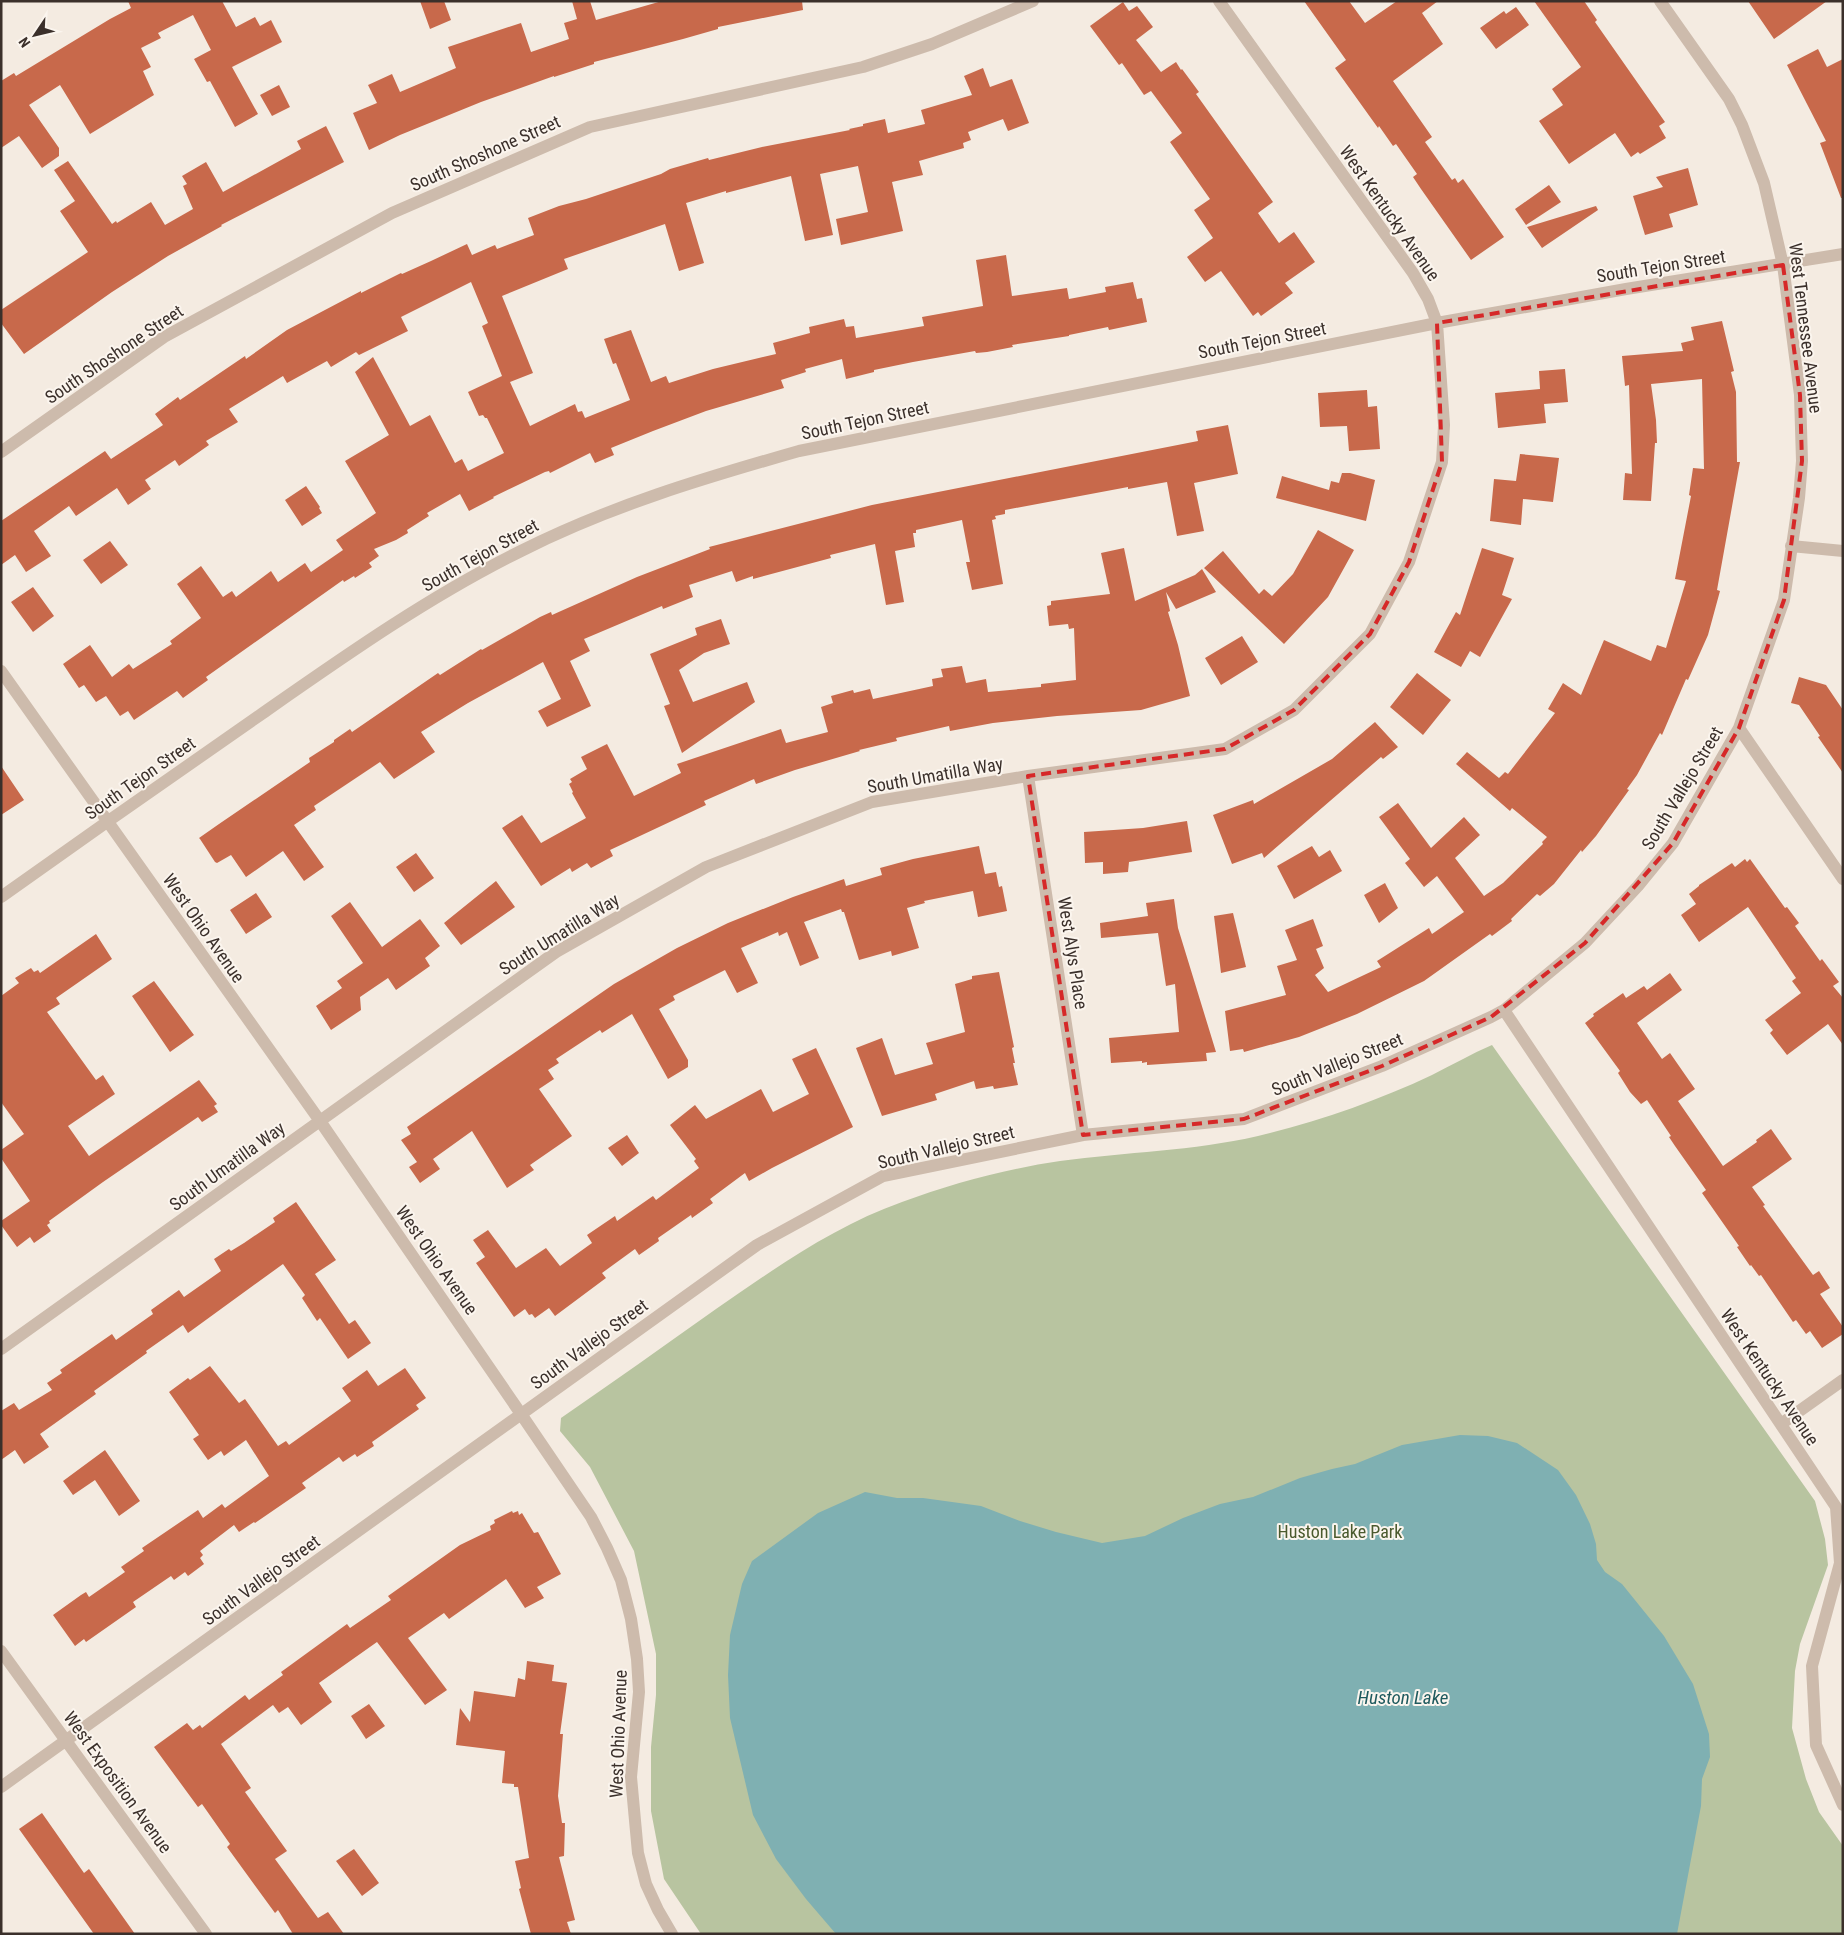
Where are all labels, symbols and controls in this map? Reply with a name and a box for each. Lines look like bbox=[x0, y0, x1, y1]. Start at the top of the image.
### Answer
north arrow bbox=[10, 10, 60, 60]
text: N bbox=[15, 34, 33, 51]
street label: South Shoshone Street bbox=[407, 111, 563, 195]
street label: West Kentucky Avenue bbox=[1335, 141, 1445, 285]
street label: West Tennessee Avenue bbox=[1785, 242, 1827, 414]
street label: South Tejon Street bbox=[1595, 245, 1727, 287]
street label: South Shoshone Street bbox=[41, 300, 187, 408]
street label: South Tejon Street bbox=[1196, 317, 1328, 363]
street label: South Tejon Street bbox=[799, 396, 931, 444]
street label: South Tejon Street bbox=[418, 514, 542, 596]
street label: South Vallejo Street bbox=[1637, 723, 1727, 853]
street label: South Tejon Street bbox=[81, 732, 199, 824]
street label: South Umatilla Way bbox=[866, 753, 1005, 797]
street label: West Ohio Avenue bbox=[159, 869, 249, 987]
street label: South Umatilla Way bbox=[495, 888, 623, 979]
street label: West Alys Place bbox=[1054, 895, 1092, 1011]
street label: South Vallejo Street bbox=[1268, 1028, 1406, 1100]
street label: South Umatilla Way bbox=[165, 1117, 289, 1215]
street label: South Vallejo Street bbox=[876, 1121, 1016, 1173]
street label: West Ohio Avenue bbox=[392, 1201, 482, 1319]
street label: South Vallejo Street bbox=[526, 1294, 652, 1394]
street label: West Kentucky Avenue bbox=[1717, 1305, 1823, 1449]
park label: Huston Lake Park bbox=[1278, 1521, 1402, 1542]
street label: South Vallejo Street bbox=[198, 1530, 324, 1630]
street label: West Ohio Avenue bbox=[605, 1670, 631, 1798]
water label: Huston Lake bbox=[1358, 1686, 1448, 1709]
street label: West Exposition Avenue bbox=[60, 1707, 176, 1857]

